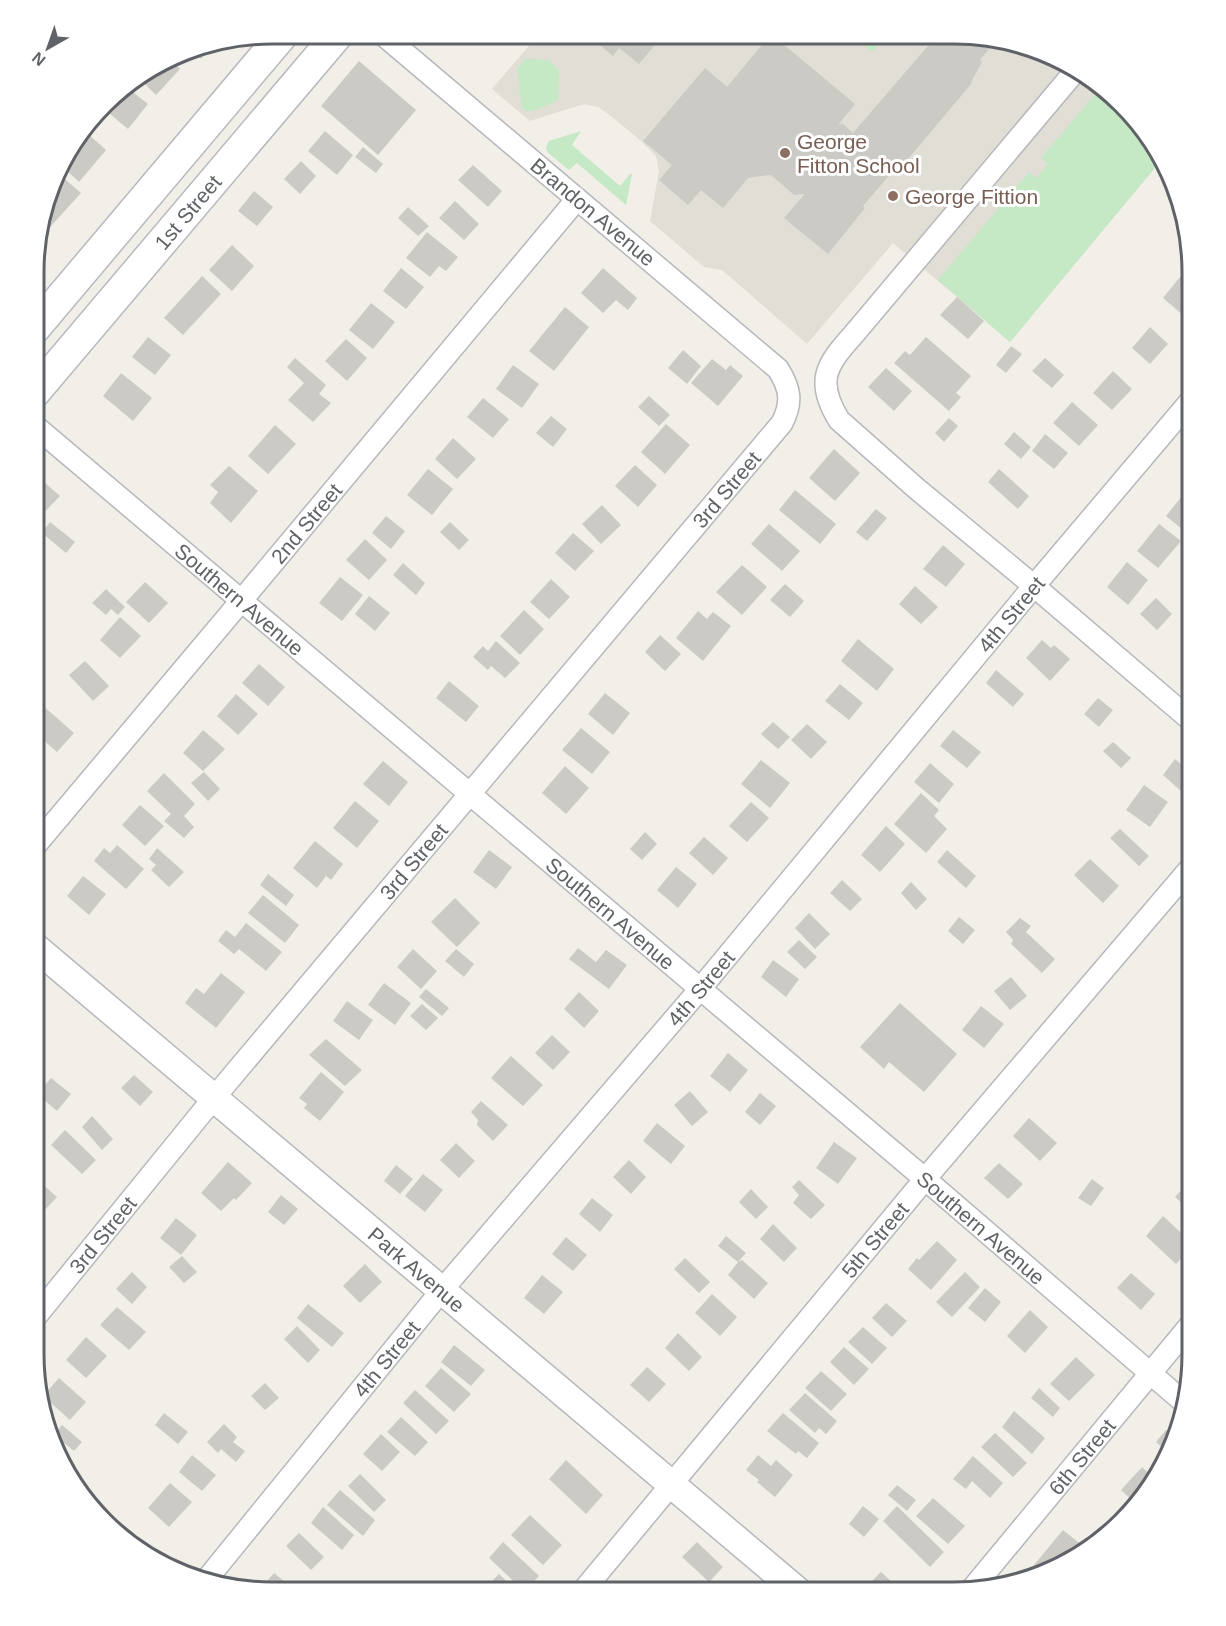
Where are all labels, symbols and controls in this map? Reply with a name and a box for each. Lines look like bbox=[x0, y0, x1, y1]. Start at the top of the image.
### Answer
north arrow bbox=[18, 18, 78, 78]
text: N bbox=[29, 49, 49, 69]
place label: George Fitton School bbox=[797, 130, 920, 177]
marker: George Fitton School bbox=[778, 146, 792, 160]
street label: Brandon Avenue bbox=[526, 153, 660, 271]
street label: 1st Street bbox=[150, 170, 225, 254]
place label: George Fittion bbox=[905, 185, 1038, 208]
marker: George Fittion bbox=[886, 189, 900, 203]
street label: 3rd Street bbox=[688, 446, 765, 532]
street label: 2nd Street bbox=[266, 478, 346, 568]
street label: Southern Avenue bbox=[171, 538, 308, 660]
street label: 4th Street bbox=[973, 571, 1049, 656]
street label: 3rd Street bbox=[375, 818, 452, 904]
street label: Southern Avenue bbox=[542, 852, 679, 974]
street label: 4th Street bbox=[662, 946, 739, 1030]
street label: Southern Avenue bbox=[913, 1166, 1050, 1289]
street label: 3rd Street bbox=[64, 1192, 141, 1278]
street label: 5th Street bbox=[837, 1197, 913, 1282]
street label: Park Avenue bbox=[364, 1222, 470, 1316]
street label: 4th Street bbox=[349, 1316, 424, 1401]
street label: 6th Street bbox=[1044, 1414, 1120, 1499]

